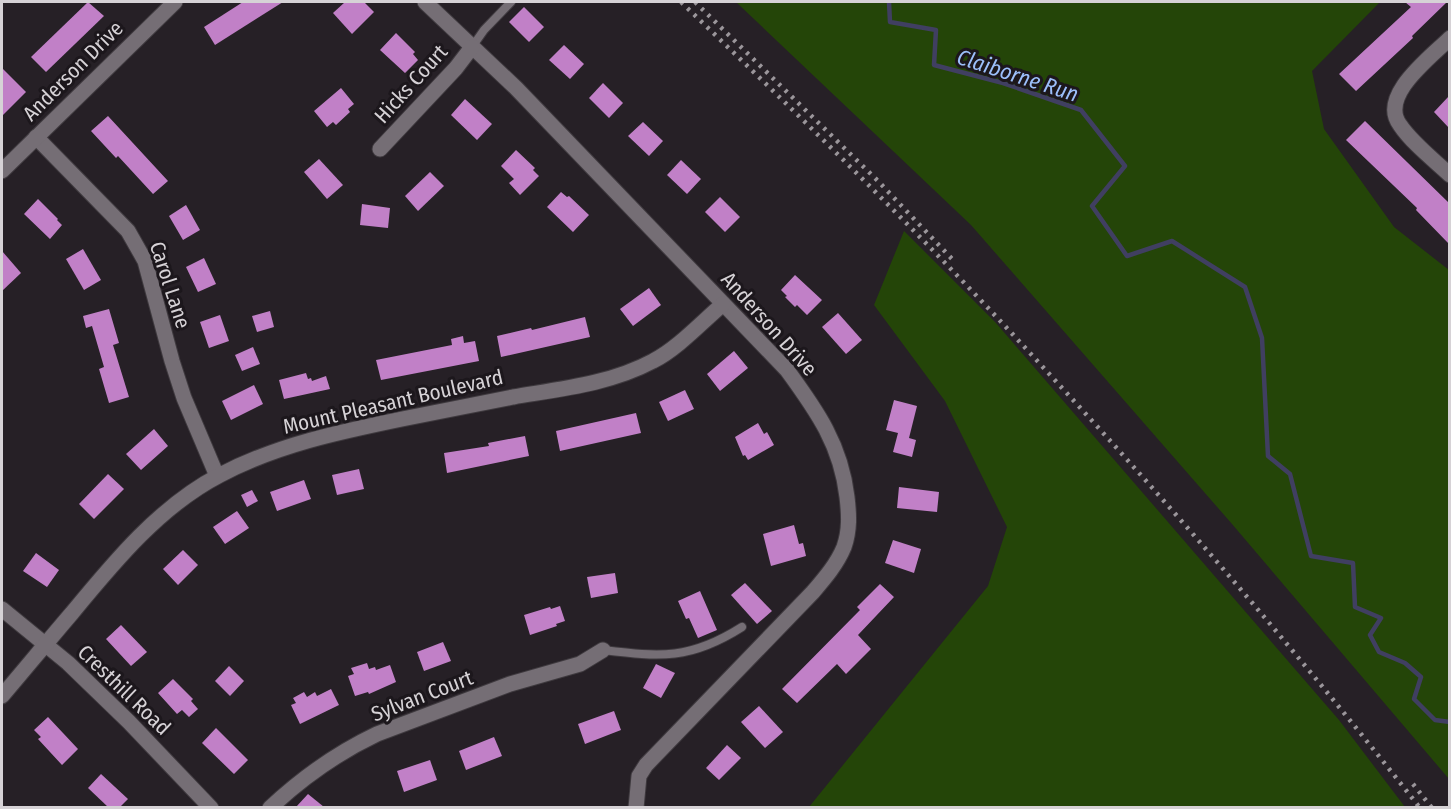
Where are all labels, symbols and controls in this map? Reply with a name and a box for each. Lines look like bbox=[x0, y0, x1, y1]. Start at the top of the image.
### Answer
street label: Anderson Drive bbox=[17, 15, 129, 127]
street label: Hicks Court bbox=[369, 39, 453, 129]
water label: Claiborne Run bbox=[954, 43, 1082, 108]
street label: Carol Lane bbox=[144, 238, 196, 332]
street label: Anderson Drive bbox=[715, 267, 823, 381]
street label: Mount Pleasant Boulevard bbox=[280, 364, 506, 440]
street label: Cresthill Road bbox=[72, 639, 176, 741]
street label: Sylvan Court bbox=[368, 665, 477, 727]

